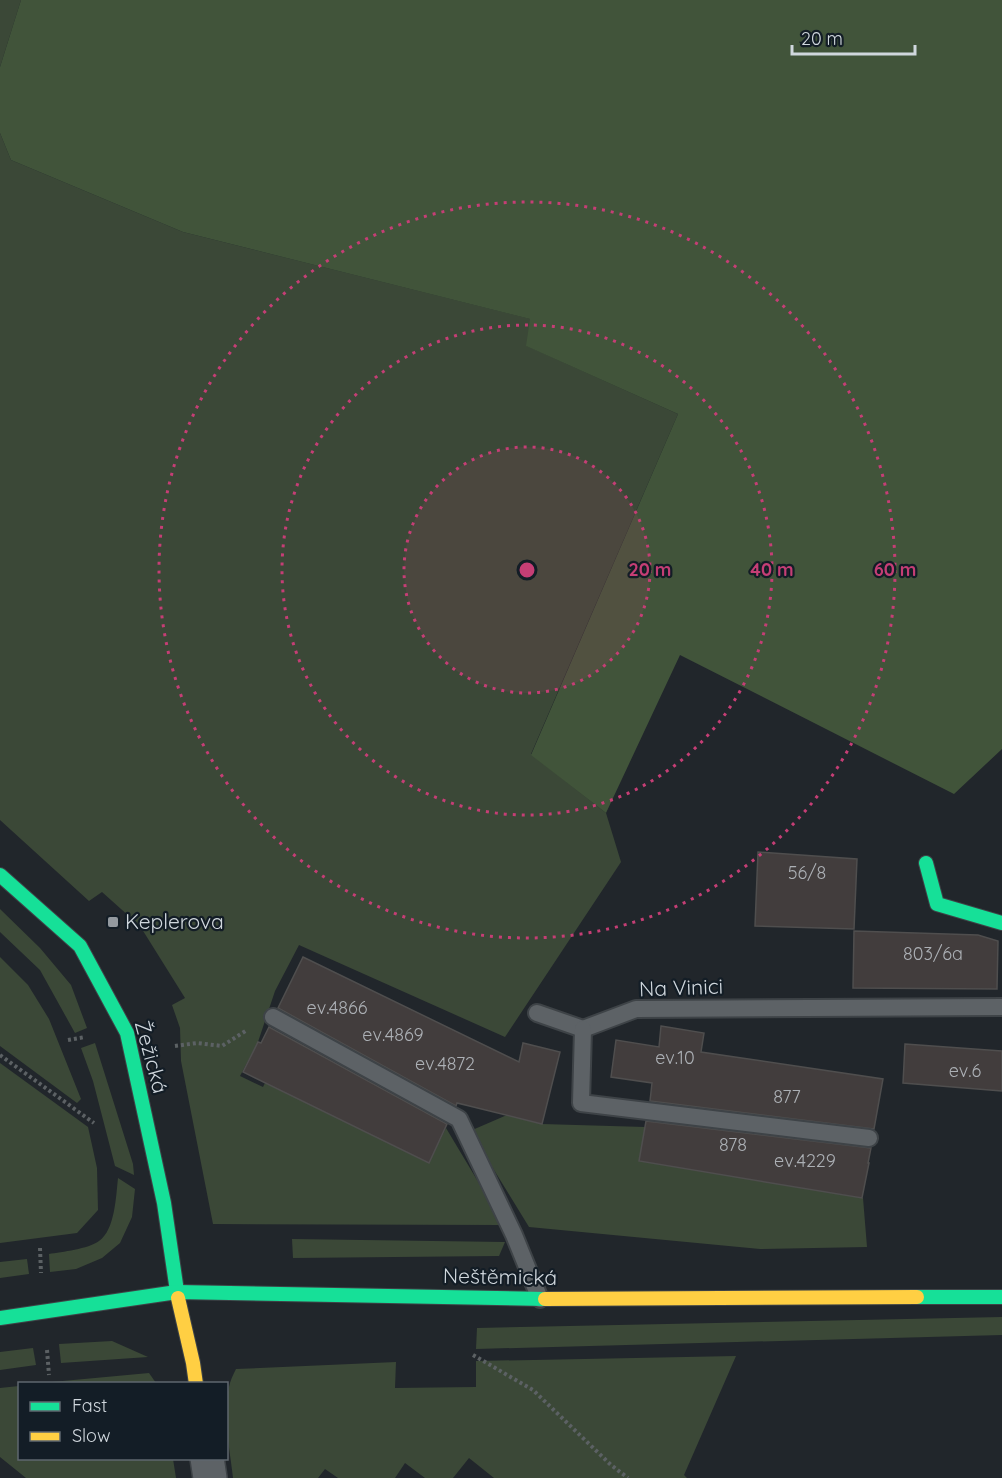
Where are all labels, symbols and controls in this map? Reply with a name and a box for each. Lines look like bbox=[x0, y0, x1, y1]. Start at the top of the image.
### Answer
scale bar bbox=[792, 18, 915, 56]
text: 20 m bbox=[801, 27, 843, 50]
text: 20 m bbox=[629, 558, 671, 581]
text: 40 m bbox=[750, 558, 794, 581]
text: 60 m bbox=[874, 558, 916, 581]
centre of rings bbox=[517, 560, 537, 580]
house number: 56/8 bbox=[788, 861, 826, 884]
place label: Keplerova bbox=[125, 908, 224, 934]
marker: Keplerova bbox=[106, 915, 120, 929]
house number: 803/6a bbox=[903, 942, 963, 965]
street label: Na Vinici bbox=[638, 973, 724, 1001]
house number: ev.4866 bbox=[307, 996, 368, 1019]
street label: Žežická bbox=[130, 1017, 174, 1096]
house number: ev.4869 bbox=[362, 1023, 424, 1046]
house number: ev.10 bbox=[655, 1046, 695, 1069]
house number: ev.4872 bbox=[415, 1052, 475, 1075]
house number: ev.6 bbox=[949, 1059, 982, 1082]
house number: 877 bbox=[773, 1085, 801, 1108]
house number: 878 bbox=[719, 1133, 747, 1156]
house number: ev.4229 bbox=[774, 1149, 836, 1172]
street label: Neštěmická bbox=[443, 1262, 557, 1290]
legend bbox=[18, 1382, 228, 1460]
text: Fast bbox=[72, 1394, 107, 1417]
text: Slow bbox=[72, 1424, 110, 1447]

